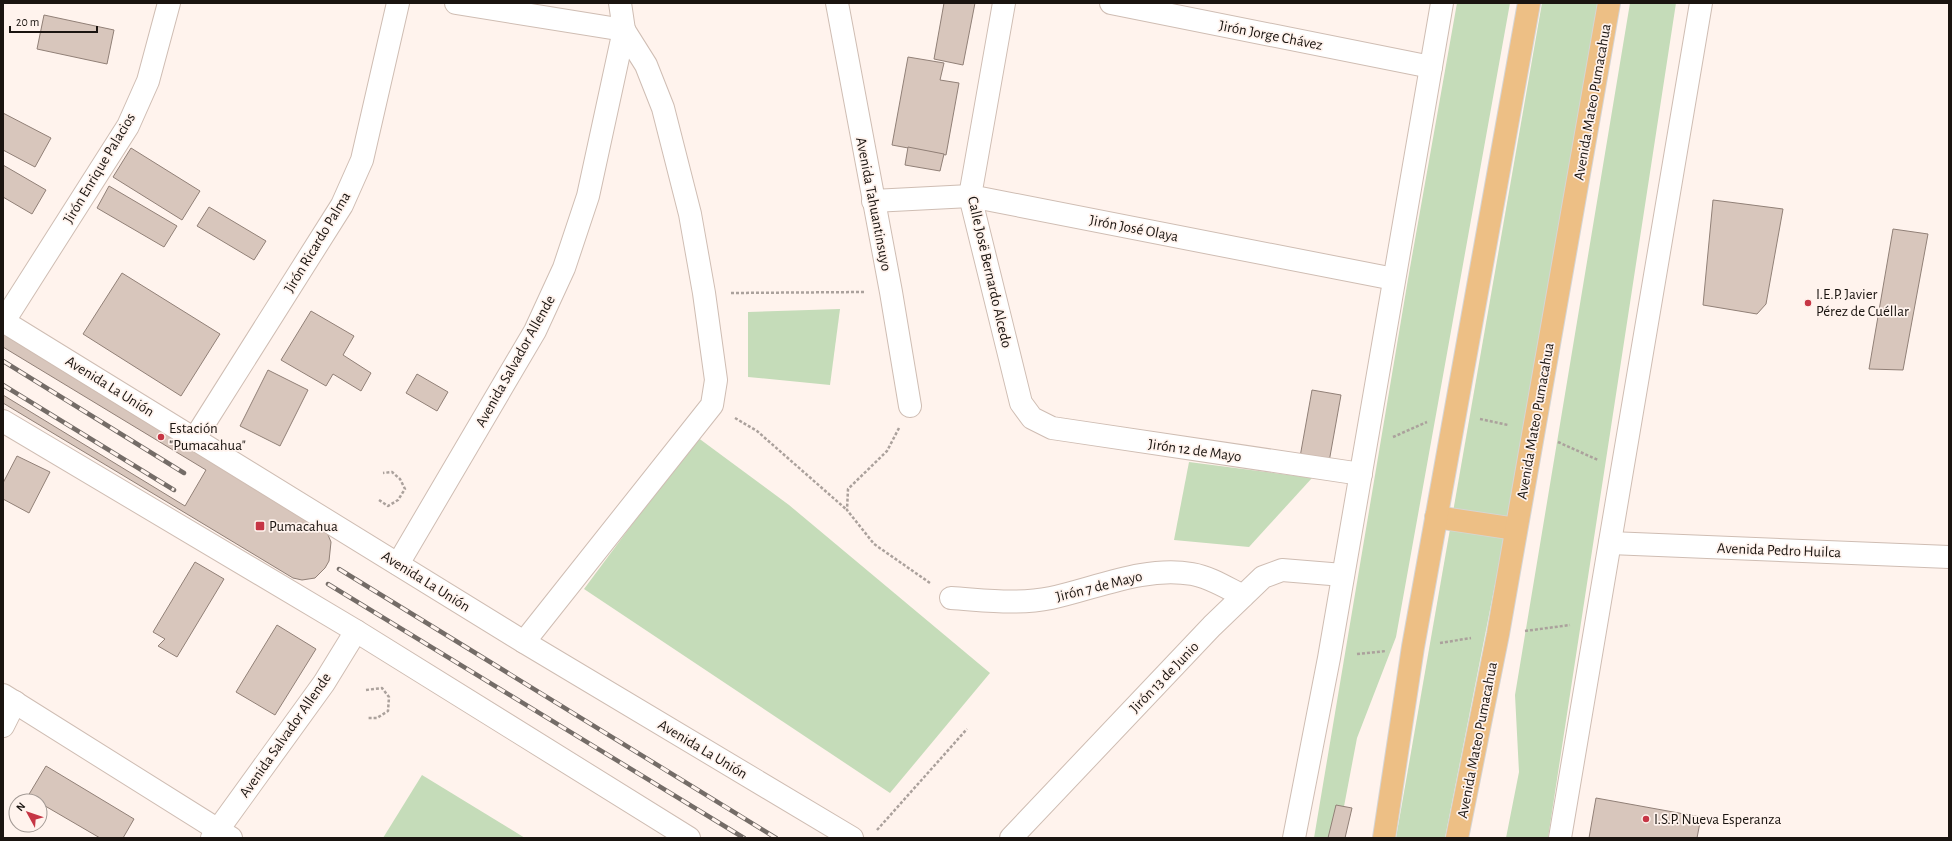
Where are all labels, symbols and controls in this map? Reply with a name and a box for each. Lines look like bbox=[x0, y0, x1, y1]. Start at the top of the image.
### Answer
scale bar bbox=[10, 8, 97, 34]
text: 20 m bbox=[16, 16, 39, 28]
street label: Jirón Jorge Chávez bbox=[1218, 18, 1324, 53]
street label: Avenida Mateo Pumacahua bbox=[1571, 22, 1614, 182]
street label: Jirón Enrique Palacios bbox=[61, 111, 138, 226]
street label: Avenida Tahuantinsuyo bbox=[853, 136, 894, 272]
street label: Jirón Ricardo Palma bbox=[282, 189, 353, 295]
street label: Calle Josë Bernardo Alcedo bbox=[965, 195, 1014, 349]
street label: Jirón José Olaya bbox=[1088, 213, 1180, 244]
place label: I.E.P. Javier Pérez de Cuéllar bbox=[1816, 287, 1909, 319]
street label: Avenida Salvador Allende bbox=[473, 293, 558, 430]
marker: I.E.P. Javier Pérez de Cuéllar bbox=[1803, 298, 1813, 308]
street label: Avenida Mateo Pumacahua bbox=[1514, 341, 1557, 501]
street label: Avenida La Unión bbox=[63, 353, 157, 420]
place label: Estación "Pumacahua" bbox=[169, 421, 246, 453]
marker: Estación "Pumacahua" bbox=[156, 432, 166, 442]
street label: Jirón 12 de Mayo bbox=[1147, 437, 1243, 464]
place label: Pumacahua bbox=[269, 519, 338, 534]
marker: Pumacahua bbox=[254, 520, 266, 532]
street label: Avenida Pedro Huilca bbox=[1717, 541, 1841, 560]
street label: Avenida La Unión bbox=[379, 548, 473, 615]
street label: Jirón 7 de Mayo bbox=[1054, 569, 1144, 604]
street label: Jirón 13 de Junio bbox=[1127, 639, 1202, 716]
street label: Avenida Mateo Pumacahua bbox=[1455, 661, 1500, 820]
street label: Avenida Salvador Allende bbox=[237, 670, 334, 800]
street label: Avenida La Unión bbox=[656, 717, 750, 782]
north arrow bbox=[8, 793, 48, 833]
text: N bbox=[14, 800, 27, 813]
place label: I.S.P. Nueva Esperanza bbox=[1654, 812, 1781, 827]
marker: I.S.P. Nueva Esperanza bbox=[1641, 814, 1651, 824]

